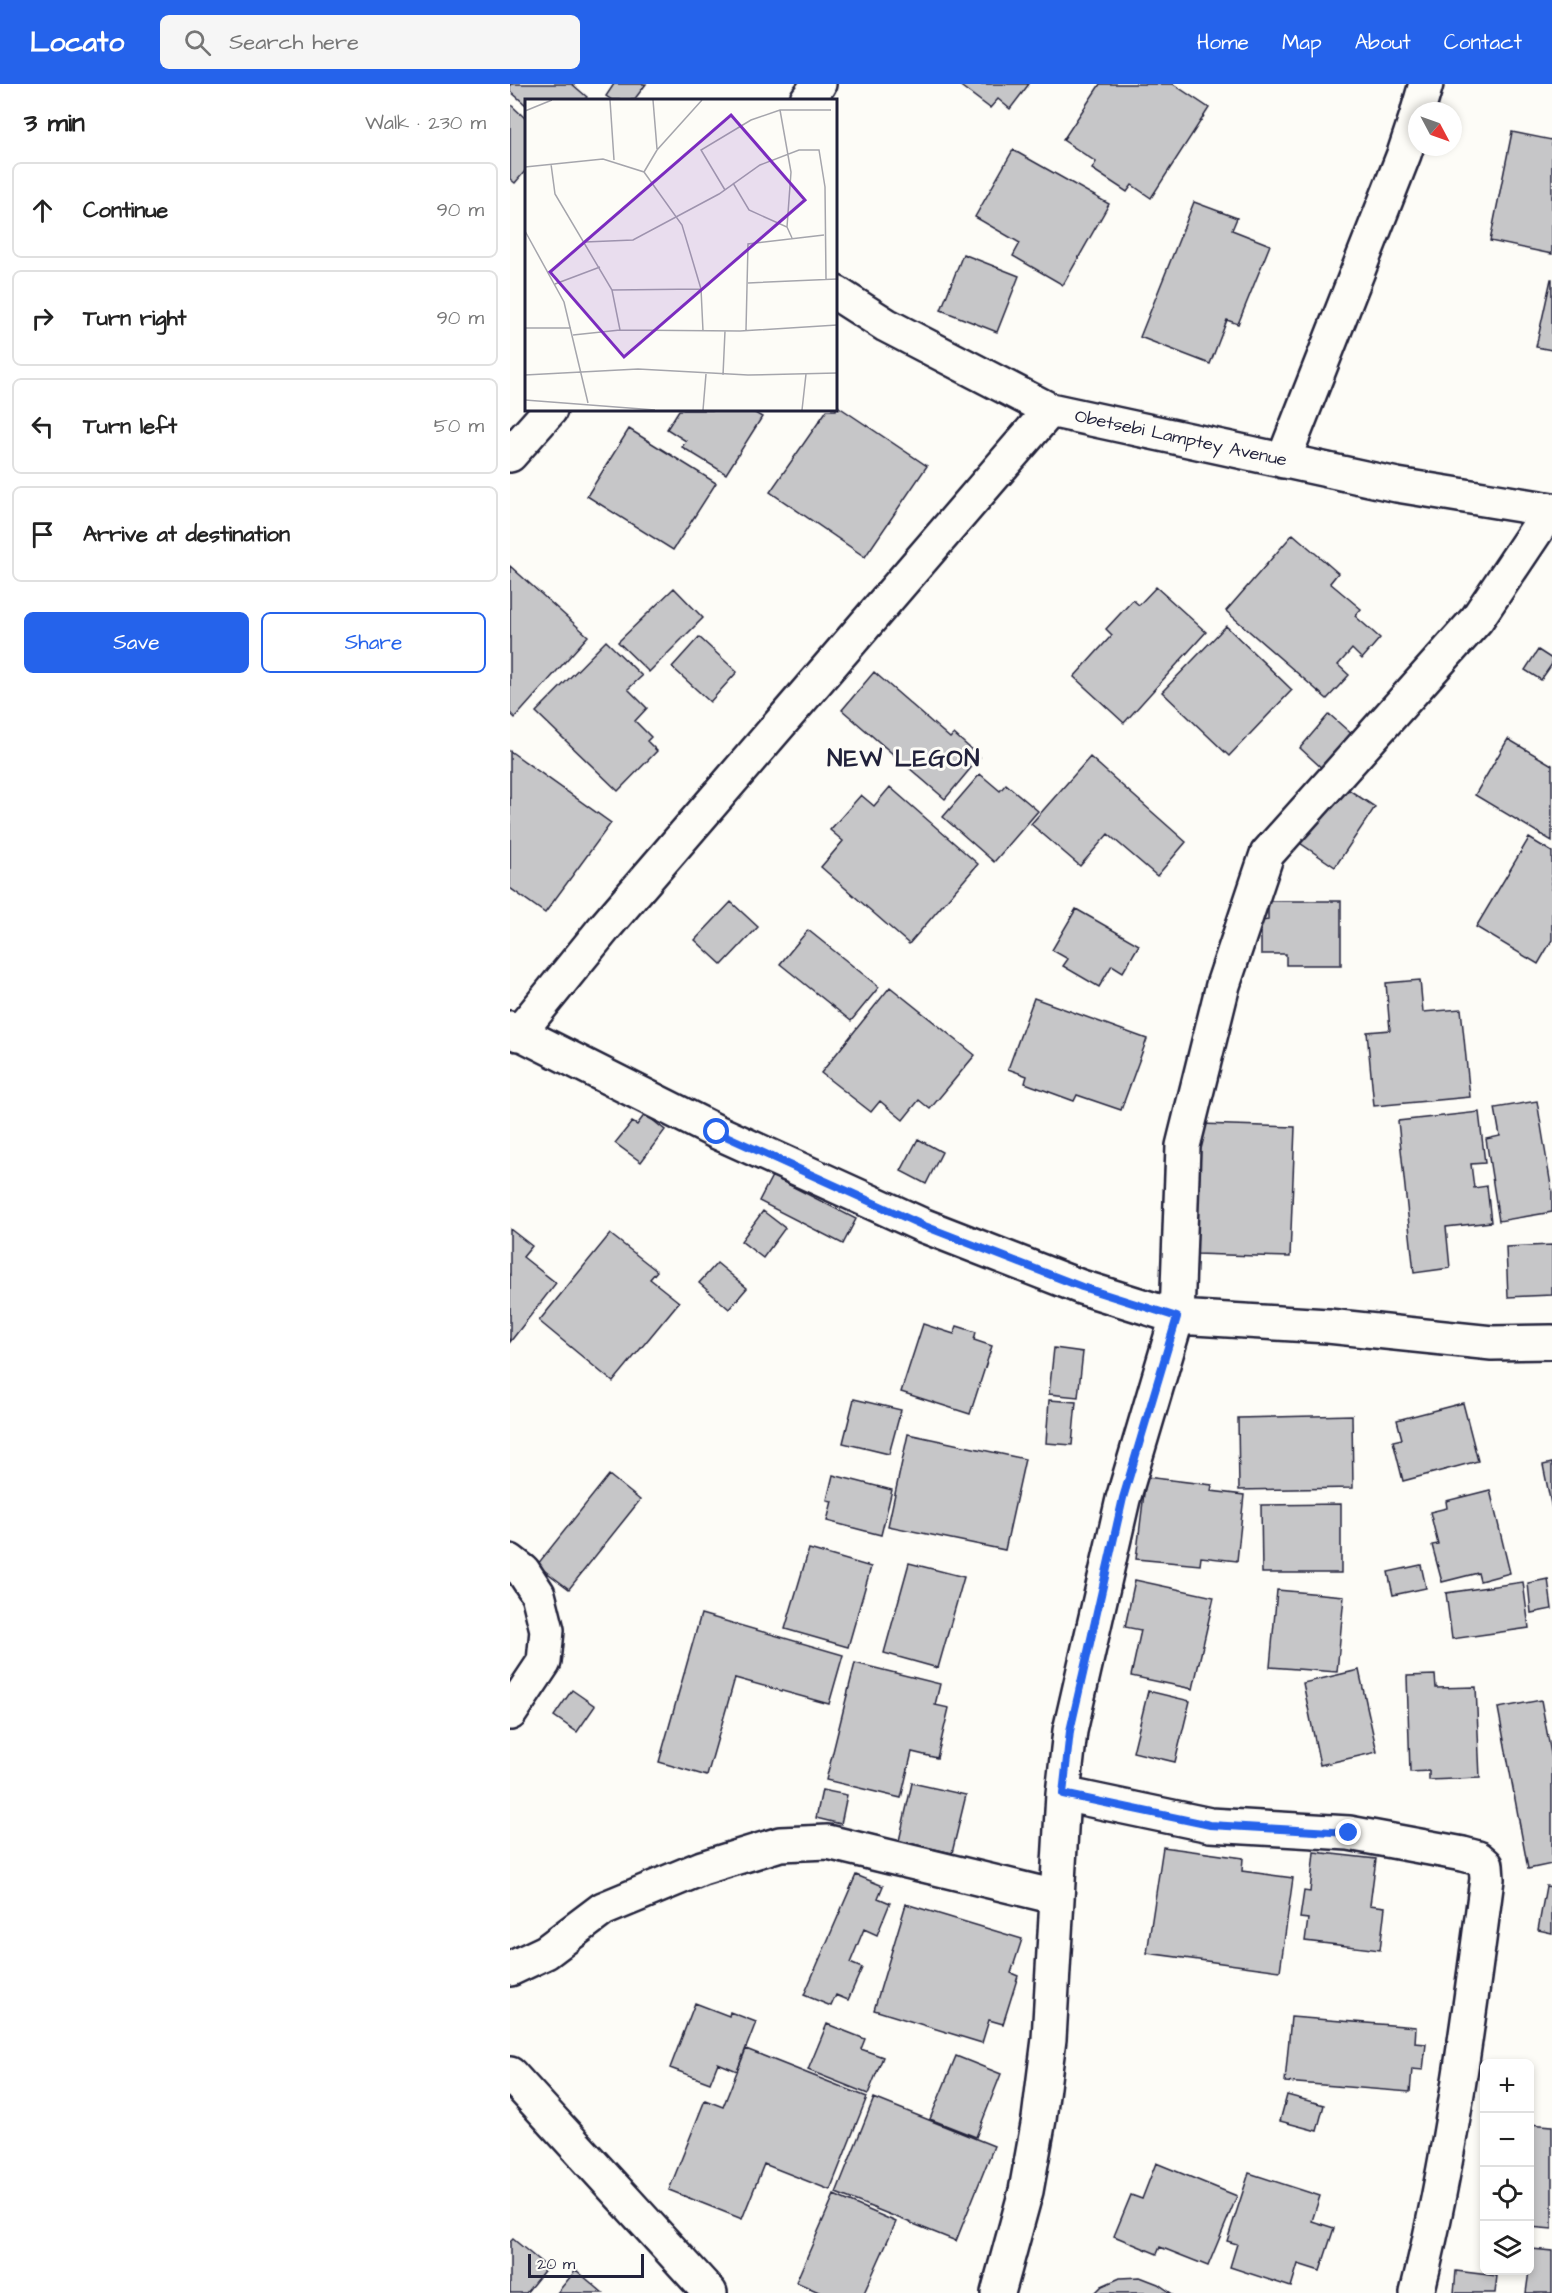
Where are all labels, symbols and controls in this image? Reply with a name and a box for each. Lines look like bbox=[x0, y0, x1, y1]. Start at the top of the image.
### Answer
search box bbox=[160, 15, 580, 69]
text: Locato bbox=[30, 23, 124, 62]
icon: search bbox=[181, 26, 214, 59]
text: Search here bbox=[229, 27, 359, 58]
text: Home bbox=[1197, 28, 1249, 57]
text: Map bbox=[1282, 28, 1322, 57]
text: About bbox=[1355, 28, 1411, 57]
text: Contact bbox=[1444, 28, 1522, 57]
inset map bbox=[525, 99, 837, 411]
north arrow bbox=[1408, 102, 1462, 156]
text: 3 min bbox=[24, 105, 85, 141]
text: Walk · 230 m bbox=[365, 109, 486, 137]
icon: ahead bbox=[26, 194, 59, 227]
text: Continue bbox=[83, 195, 168, 226]
text: 90 m bbox=[436, 196, 484, 224]
icon: right bbox=[26, 302, 59, 335]
text: Turn right bbox=[83, 303, 186, 334]
text: 90 m bbox=[436, 304, 484, 332]
street label: Obetsebi Lamptey Avenue bbox=[1072, 403, 1290, 474]
icon: left bbox=[26, 410, 59, 443]
text: Turn left bbox=[83, 411, 177, 442]
text: 50 m bbox=[434, 412, 484, 440]
icon: arrive bbox=[26, 518, 59, 551]
text: Arrive at destination bbox=[83, 519, 290, 550]
button: Save bbox=[24, 612, 249, 673]
button: Share bbox=[261, 612, 486, 673]
district label: NEW LEGON bbox=[827, 742, 981, 776]
route start bbox=[703, 1118, 729, 1144]
route end bbox=[1335, 1819, 1361, 1845]
map controls bbox=[1480, 2059, 1534, 2275]
button: + bbox=[1480, 2059, 1534, 2113]
button: − bbox=[1480, 2113, 1534, 2167]
button: locate bbox=[1480, 2167, 1534, 2221]
button: layers bbox=[1480, 2221, 1534, 2275]
scale bar bbox=[528, 2251, 644, 2278]
text: 20 m bbox=[537, 2253, 575, 2275]

